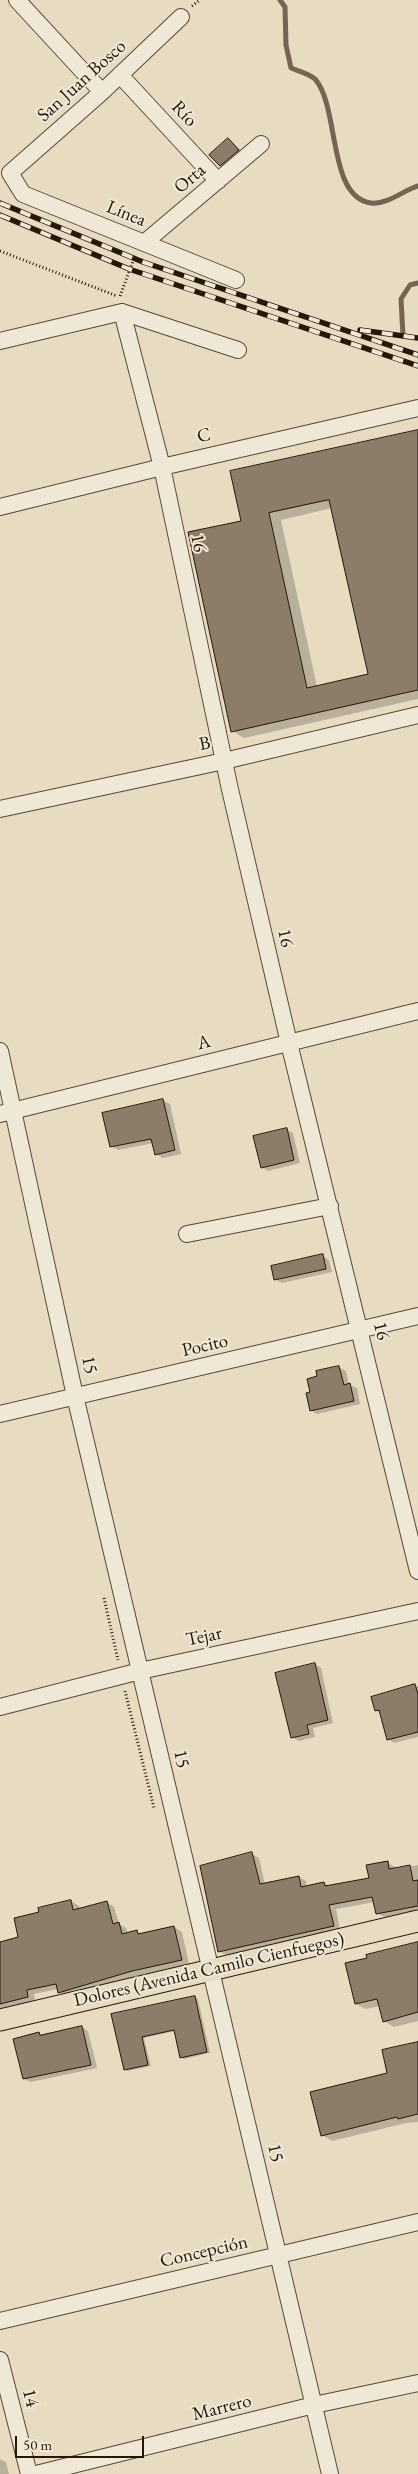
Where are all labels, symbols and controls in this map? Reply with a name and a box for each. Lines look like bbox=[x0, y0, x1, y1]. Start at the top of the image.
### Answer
street label: San Juan Bosco bbox=[33, 35, 131, 127]
street label: Río bbox=[166, 96, 202, 132]
street label: Orta bbox=[170, 159, 210, 199]
street label: Línea bbox=[103, 196, 149, 232]
street label: C bbox=[195, 423, 213, 449]
street label: 16 bbox=[185, 532, 211, 554]
street label: B bbox=[197, 732, 213, 756]
street label: 16 bbox=[272, 927, 298, 949]
street label: A bbox=[195, 1030, 213, 1056]
street label: 16 bbox=[368, 1319, 394, 1343]
street label: Pocito bbox=[180, 1330, 230, 1362]
street label: 15 bbox=[76, 1354, 102, 1376]
street label: Tejar bbox=[184, 1622, 224, 1652]
street label: 15 bbox=[168, 1748, 194, 1770]
street label: Dolores (Avenida Camilo Cienfuegos) bbox=[72, 1928, 346, 2012]
street label: 15 bbox=[262, 2142, 288, 2164]
street label: Concepción bbox=[158, 2231, 250, 2273]
street label: 14 bbox=[17, 2386, 43, 2410]
street label: Marrero bbox=[190, 2390, 254, 2426]
scale bar bbox=[18, 2426, 146, 2458]
text: 50 m bbox=[23, 2435, 52, 2454]

